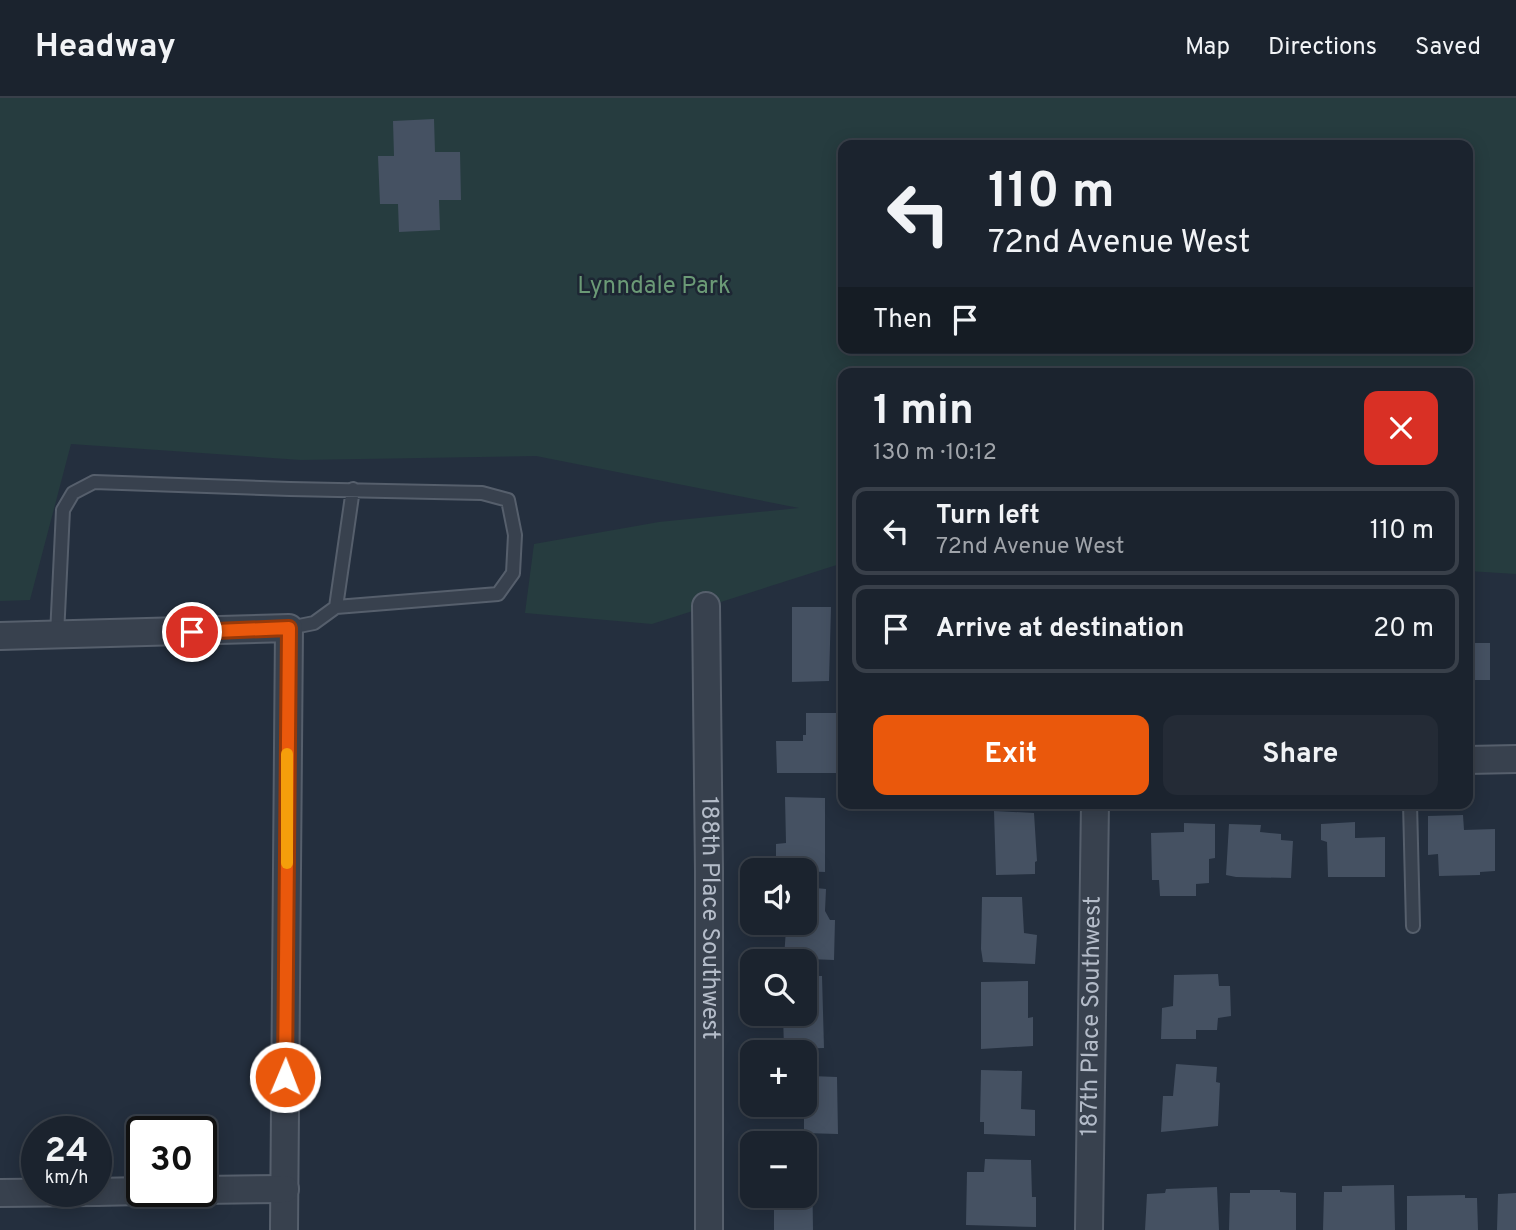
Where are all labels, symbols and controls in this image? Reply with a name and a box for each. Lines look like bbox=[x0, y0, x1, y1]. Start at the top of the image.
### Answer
text: Headway bbox=[35, 27, 176, 69]
text: Map bbox=[1185, 33, 1230, 63]
text: Directions bbox=[1268, 33, 1377, 63]
text: Saved bbox=[1415, 33, 1481, 63]
text: 110 m bbox=[988, 163, 1115, 225]
icon: left bbox=[873, 168, 964, 259]
text: 72nd Avenue West bbox=[988, 224, 1250, 264]
park label: Lynndale Park bbox=[577, 272, 731, 302]
icon: arrive bbox=[946, 301, 984, 339]
text: Then bbox=[873, 304, 932, 337]
text: 1 min bbox=[873, 386, 974, 439]
button: close bbox=[1364, 391, 1438, 465]
text: 130 m · 10:12 bbox=[873, 439, 997, 468]
text: Turn left bbox=[936, 500, 1040, 533]
icon: left bbox=[877, 512, 915, 550]
text: 110 m bbox=[1370, 515, 1434, 548]
text: 72nd Avenue West bbox=[936, 533, 1125, 562]
pin bbox=[162, 602, 222, 662]
icon: arrive bbox=[877, 610, 915, 648]
icon: arrive bbox=[173, 613, 211, 651]
text: Arrive at destination bbox=[936, 613, 1184, 646]
text: 20 m bbox=[1373, 613, 1434, 646]
button: Exit bbox=[873, 715, 1149, 795]
button: Share bbox=[1163, 715, 1438, 795]
street label: 188th Place Southwest bbox=[693, 796, 724, 1040]
map controls bbox=[740, 858, 817, 1208]
button: sound bbox=[740, 858, 817, 935]
street label: 187th Place Southwest bbox=[1075, 896, 1109, 1137]
button: search bbox=[740, 949, 817, 1026]
position arrow bbox=[248, 1040, 322, 1114]
button: + bbox=[740, 1040, 817, 1117]
speed limit sign: 30 bbox=[126, 1116, 217, 1207]
text: 24 bbox=[45, 1130, 88, 1174]
button: − bbox=[740, 1131, 817, 1208]
text: km/h bbox=[45, 1167, 88, 1190]

